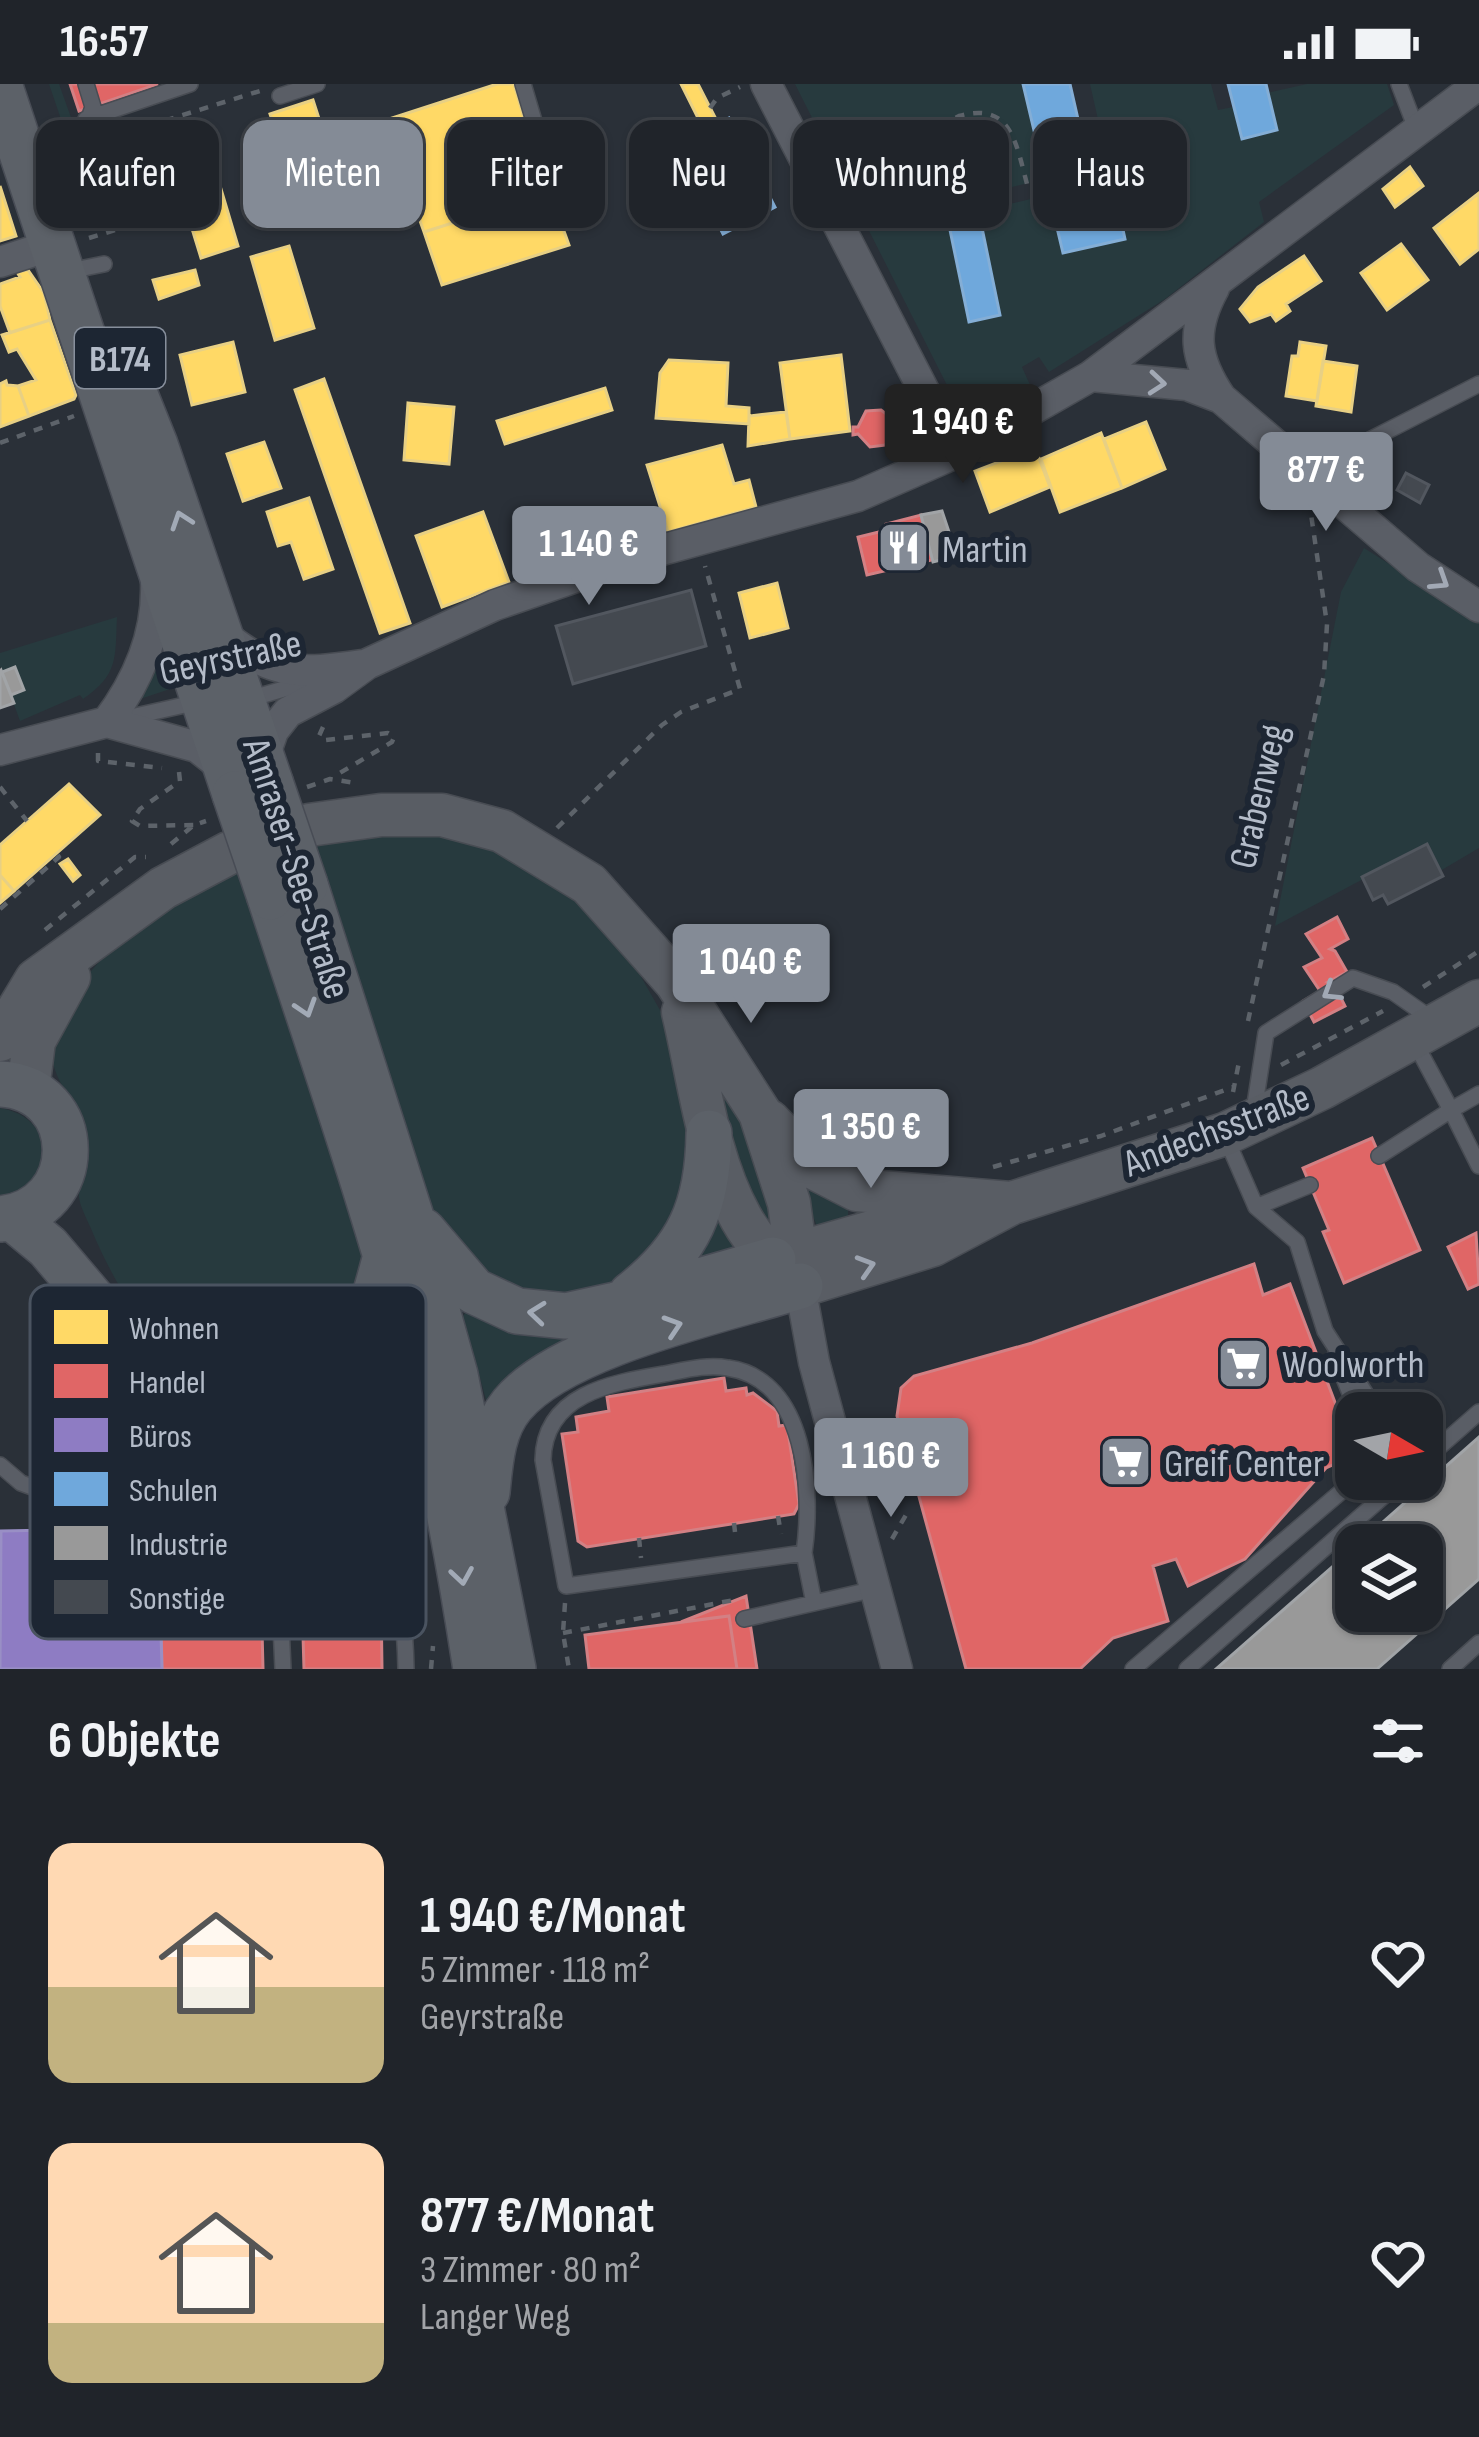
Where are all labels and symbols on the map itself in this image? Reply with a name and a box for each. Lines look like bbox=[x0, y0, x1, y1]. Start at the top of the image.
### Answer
road number: B174 bbox=[75, 328, 165, 388]
one-way arrow bbox=[1148, 369, 1167, 395]
pin: 1 940 € bbox=[852, 384, 1074, 486]
pin: 877 € bbox=[1242, 432, 1410, 534]
pin: 1 140 € bbox=[478, 506, 700, 608]
one-way arrow bbox=[171, 511, 195, 532]
restaurant icon: Martin bbox=[875, 520, 931, 576]
place label: Martin bbox=[942, 527, 1028, 574]
one-way arrow bbox=[1426, 567, 1448, 589]
street label: Geyrstraße bbox=[155, 620, 306, 696]
street label: Grabenweg bbox=[1220, 720, 1299, 873]
street label: Amraser-See-Straße bbox=[231, 732, 360, 1005]
pin: 1 040 € bbox=[640, 924, 862, 1026]
one-way arrow bbox=[1323, 978, 1345, 1000]
one-way arrow bbox=[291, 997, 316, 1018]
street label: Andechsstraße bbox=[1116, 1074, 1317, 1189]
pin: 1 350 € bbox=[760, 1089, 982, 1191]
one-way arrow bbox=[855, 1255, 876, 1280]
legend bbox=[30, 1285, 426, 1639]
one-way arrow bbox=[527, 1301, 546, 1326]
text: Wohnen bbox=[129, 1309, 219, 1349]
one-way arrow bbox=[662, 1315, 683, 1340]
supermarket icon: Woolworth bbox=[1215, 1335, 1271, 1391]
place label: Woolworth bbox=[1282, 1342, 1425, 1389]
text: Handel bbox=[129, 1363, 206, 1403]
north arrow bbox=[1335, 1392, 1443, 1500]
text: Büros bbox=[129, 1417, 192, 1457]
pin: 1 160 € bbox=[780, 1418, 1002, 1520]
supermarket icon: Greif Center bbox=[1097, 1434, 1153, 1490]
place label: Greif Center bbox=[1164, 1441, 1324, 1488]
text: Schulen bbox=[129, 1471, 218, 1511]
text: Industrie bbox=[129, 1525, 228, 1565]
one-way arrow bbox=[448, 1565, 473, 1585]
text: Sonstige bbox=[129, 1579, 225, 1619]

